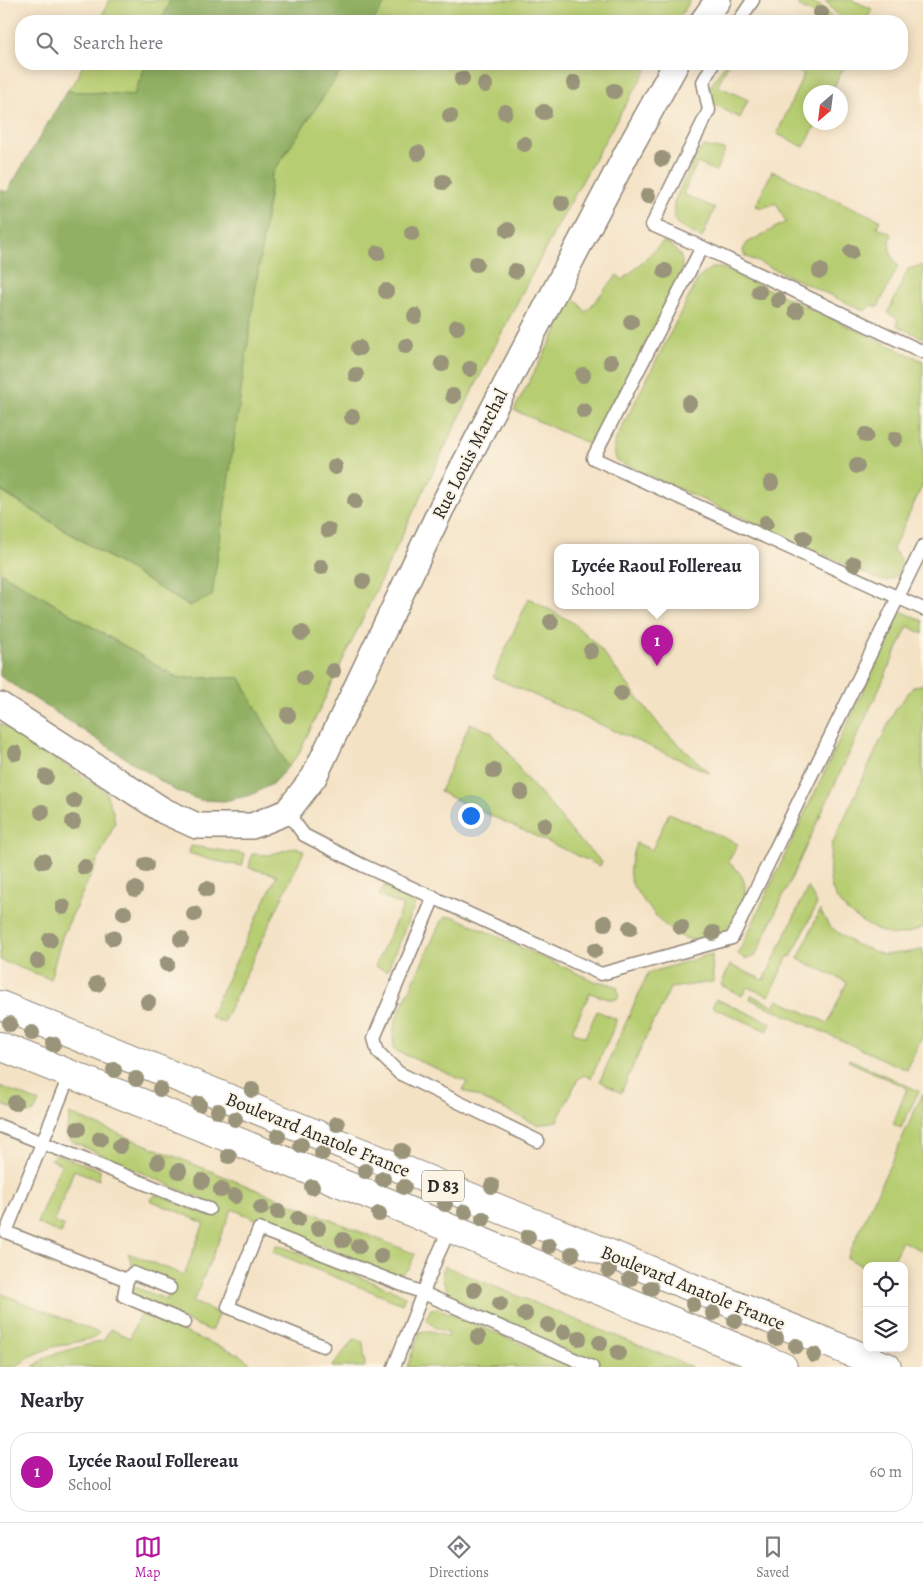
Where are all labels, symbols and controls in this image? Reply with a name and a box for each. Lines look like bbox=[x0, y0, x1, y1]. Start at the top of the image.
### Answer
search box bbox=[15, 15, 908, 70]
icon: search bbox=[33, 29, 61, 57]
text: Search here bbox=[73, 30, 163, 56]
north arrow bbox=[803, 85, 848, 130]
street label: Rue Louis Marchal bbox=[426, 384, 514, 524]
popup bbox=[554, 544, 759, 609]
text: Lycée Raoul Follereau bbox=[571, 553, 742, 579]
text: School bbox=[571, 579, 615, 601]
pin: 1 bbox=[641, 625, 673, 666]
your location bbox=[458, 803, 484, 829]
street label: Boulevard Anatole France bbox=[222, 1086, 414, 1184]
road number: D 83 bbox=[422, 1170, 464, 1202]
street label: Boulevard Anatole France bbox=[597, 1239, 789, 1337]
map controls bbox=[863, 1262, 908, 1352]
button: locate bbox=[863, 1262, 908, 1307]
button: layers bbox=[863, 1307, 908, 1352]
text: Nearby bbox=[20, 1386, 83, 1414]
text: Lycée Raoul Follereau bbox=[68, 1448, 238, 1474]
text: 1 bbox=[34, 1461, 40, 1483]
text: 60 m bbox=[870, 1461, 902, 1483]
text: School bbox=[68, 1474, 111, 1496]
tab: Map bbox=[134, 1533, 162, 1582]
tab: Directions bbox=[429, 1533, 489, 1582]
tab: Saved bbox=[756, 1533, 789, 1582]

